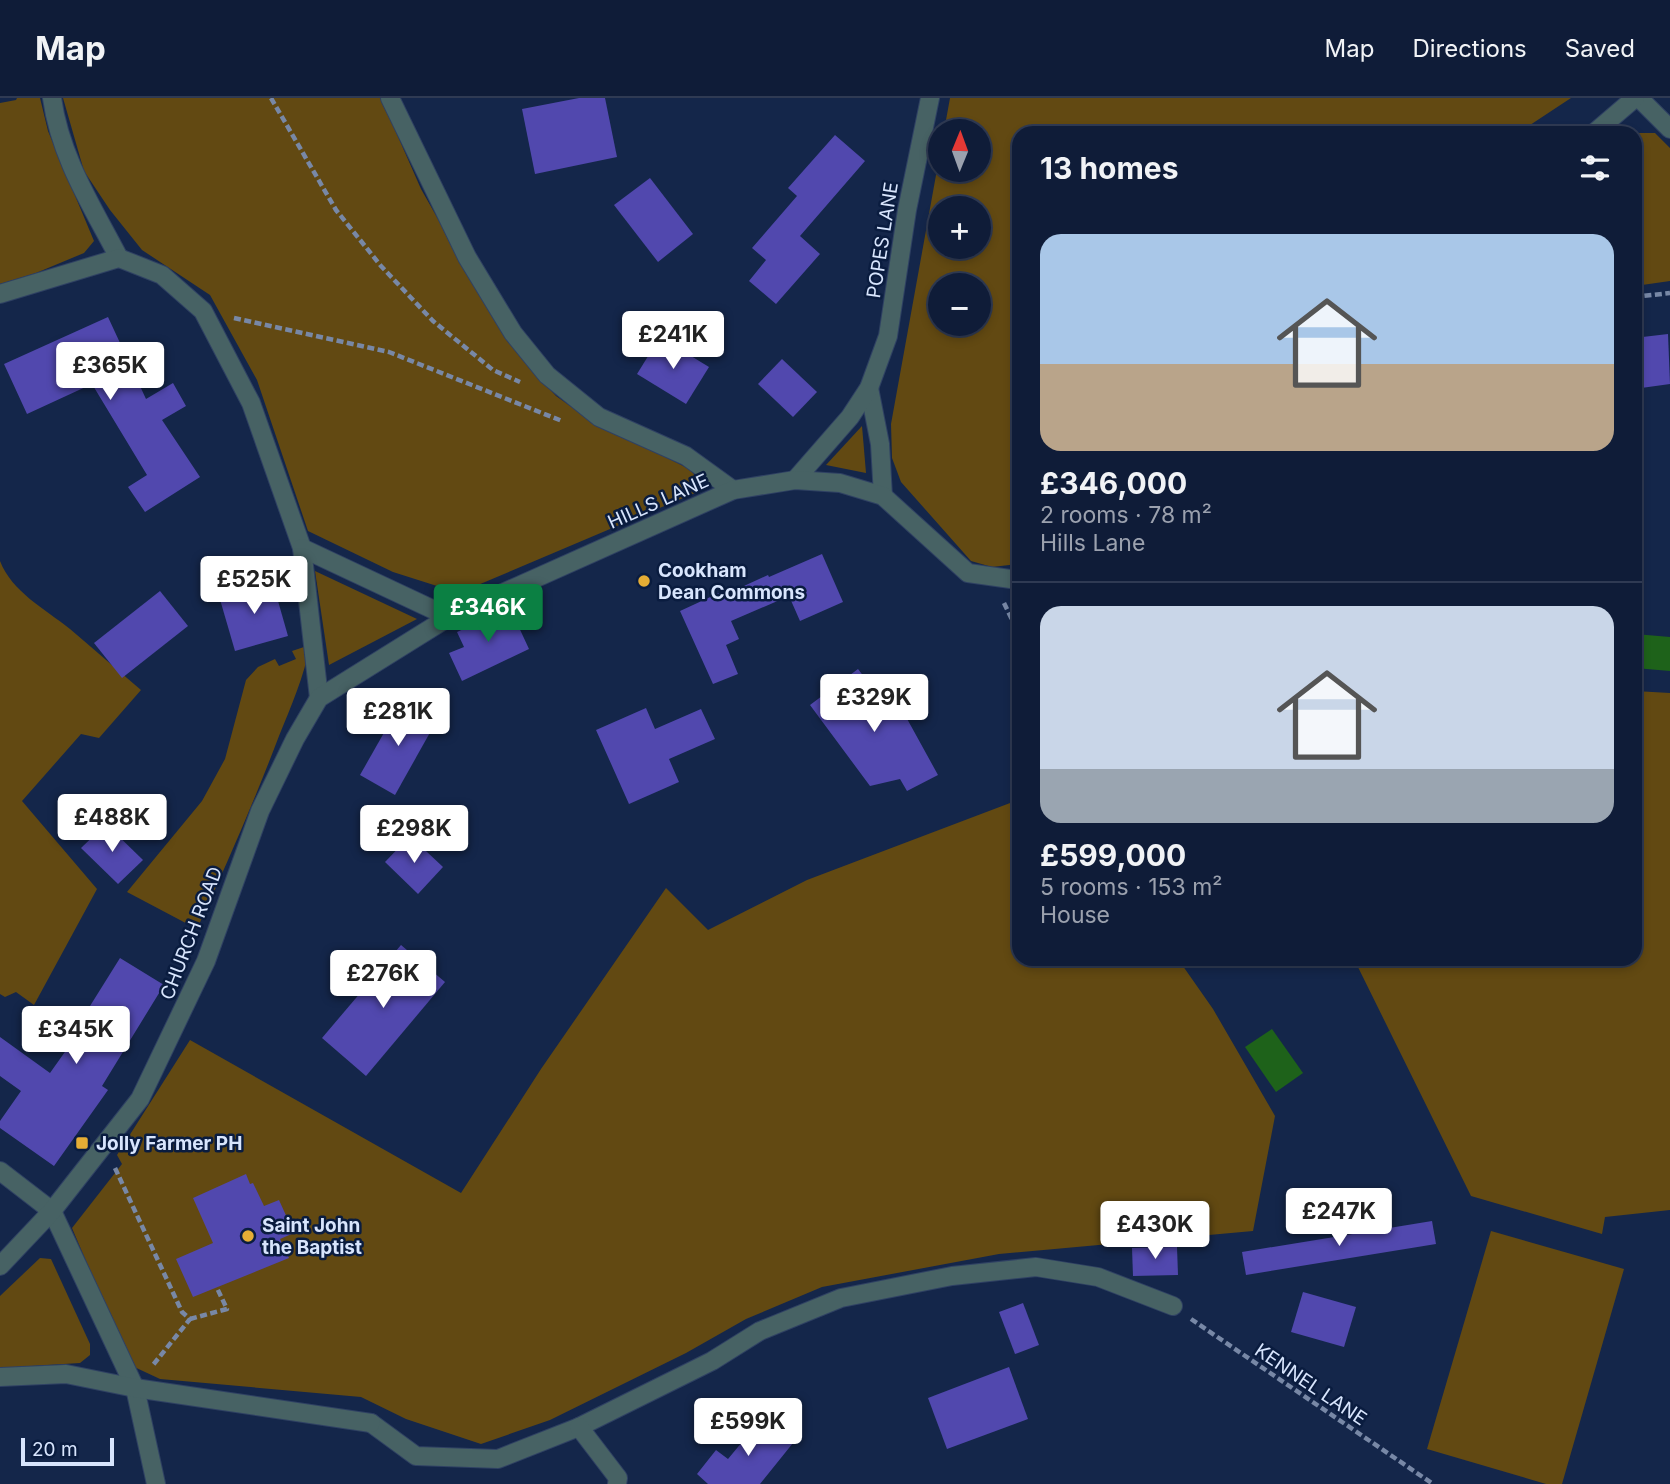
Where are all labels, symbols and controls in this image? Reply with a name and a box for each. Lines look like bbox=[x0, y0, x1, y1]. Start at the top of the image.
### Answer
text: Map bbox=[35, 28, 106, 68]
text: Map bbox=[1325, 34, 1374, 63]
text: Directions bbox=[1412, 34, 1527, 63]
text: Saved bbox=[1565, 34, 1635, 63]
north arrow bbox=[928, 119, 990, 182]
map controls bbox=[928, 119, 991, 336]
icon: filters bbox=[1576, 149, 1614, 187]
text: 13 homes bbox=[1040, 150, 1179, 186]
street label: POPES LANE bbox=[862, 180, 903, 300]
button: + bbox=[928, 196, 991, 259]
button: − bbox=[928, 273, 991, 336]
icon: home bbox=[1264, 280, 1390, 406]
pin: £241K bbox=[624, 312, 722, 371]
text: £241K bbox=[638, 320, 708, 348]
pin: £365K bbox=[61, 342, 159, 402]
text: £365K bbox=[72, 351, 148, 379]
text: £346,000 bbox=[1040, 465, 1187, 501]
street label: HILLS LANE bbox=[604, 469, 712, 534]
text: 2 rooms · 78 m² bbox=[1040, 501, 1212, 529]
text: Hills Lane bbox=[1040, 529, 1145, 557]
pin: £525K bbox=[205, 556, 303, 616]
place label: Cookham Dean Commons bbox=[658, 559, 805, 604]
text: £525K bbox=[216, 565, 292, 593]
marker: Cookham Dean Commons bbox=[636, 573, 652, 589]
pin: £346K bbox=[439, 584, 537, 644]
text: £346K bbox=[450, 593, 526, 621]
icon: home bbox=[1264, 652, 1390, 778]
pin: £329K bbox=[825, 674, 923, 734]
text: £329K bbox=[836, 683, 912, 711]
pin: £281K bbox=[349, 688, 447, 748]
text: £281K bbox=[363, 697, 433, 725]
pin: £488K bbox=[63, 794, 161, 854]
text: £488K bbox=[74, 803, 150, 831]
pin: £298K bbox=[365, 806, 463, 865]
text: £298K bbox=[376, 814, 452, 842]
text: £599,000 bbox=[1040, 837, 1186, 873]
street label: CHURCH ROAD bbox=[156, 863, 227, 1003]
text: 5 rooms · 153 m² bbox=[1040, 873, 1222, 901]
text: House bbox=[1040, 901, 1110, 929]
pin: £276K bbox=[334, 950, 432, 1010]
text: £276K bbox=[346, 959, 420, 987]
pin: £345K bbox=[27, 1006, 125, 1066]
text: £345K bbox=[38, 1015, 114, 1043]
place label: Jolly Farmer PH bbox=[96, 1132, 242, 1155]
marker: Jolly Farmer PH bbox=[74, 1135, 90, 1151]
pin: £247K bbox=[1290, 1188, 1388, 1248]
text: £247K bbox=[1302, 1197, 1376, 1225]
pin: £430K bbox=[1106, 1202, 1204, 1261]
text: £430K bbox=[1116, 1210, 1194, 1238]
place label: Saint John the Baptist bbox=[262, 1214, 362, 1259]
marker: Saint John the Baptist bbox=[240, 1228, 256, 1244]
street label: KENNEL LANE bbox=[1250, 1339, 1371, 1430]
pin: £599K bbox=[699, 1398, 797, 1458]
text: £599K bbox=[710, 1407, 786, 1435]
scale bar bbox=[21, 1435, 114, 1467]
text: 20 m bbox=[32, 1438, 78, 1461]

